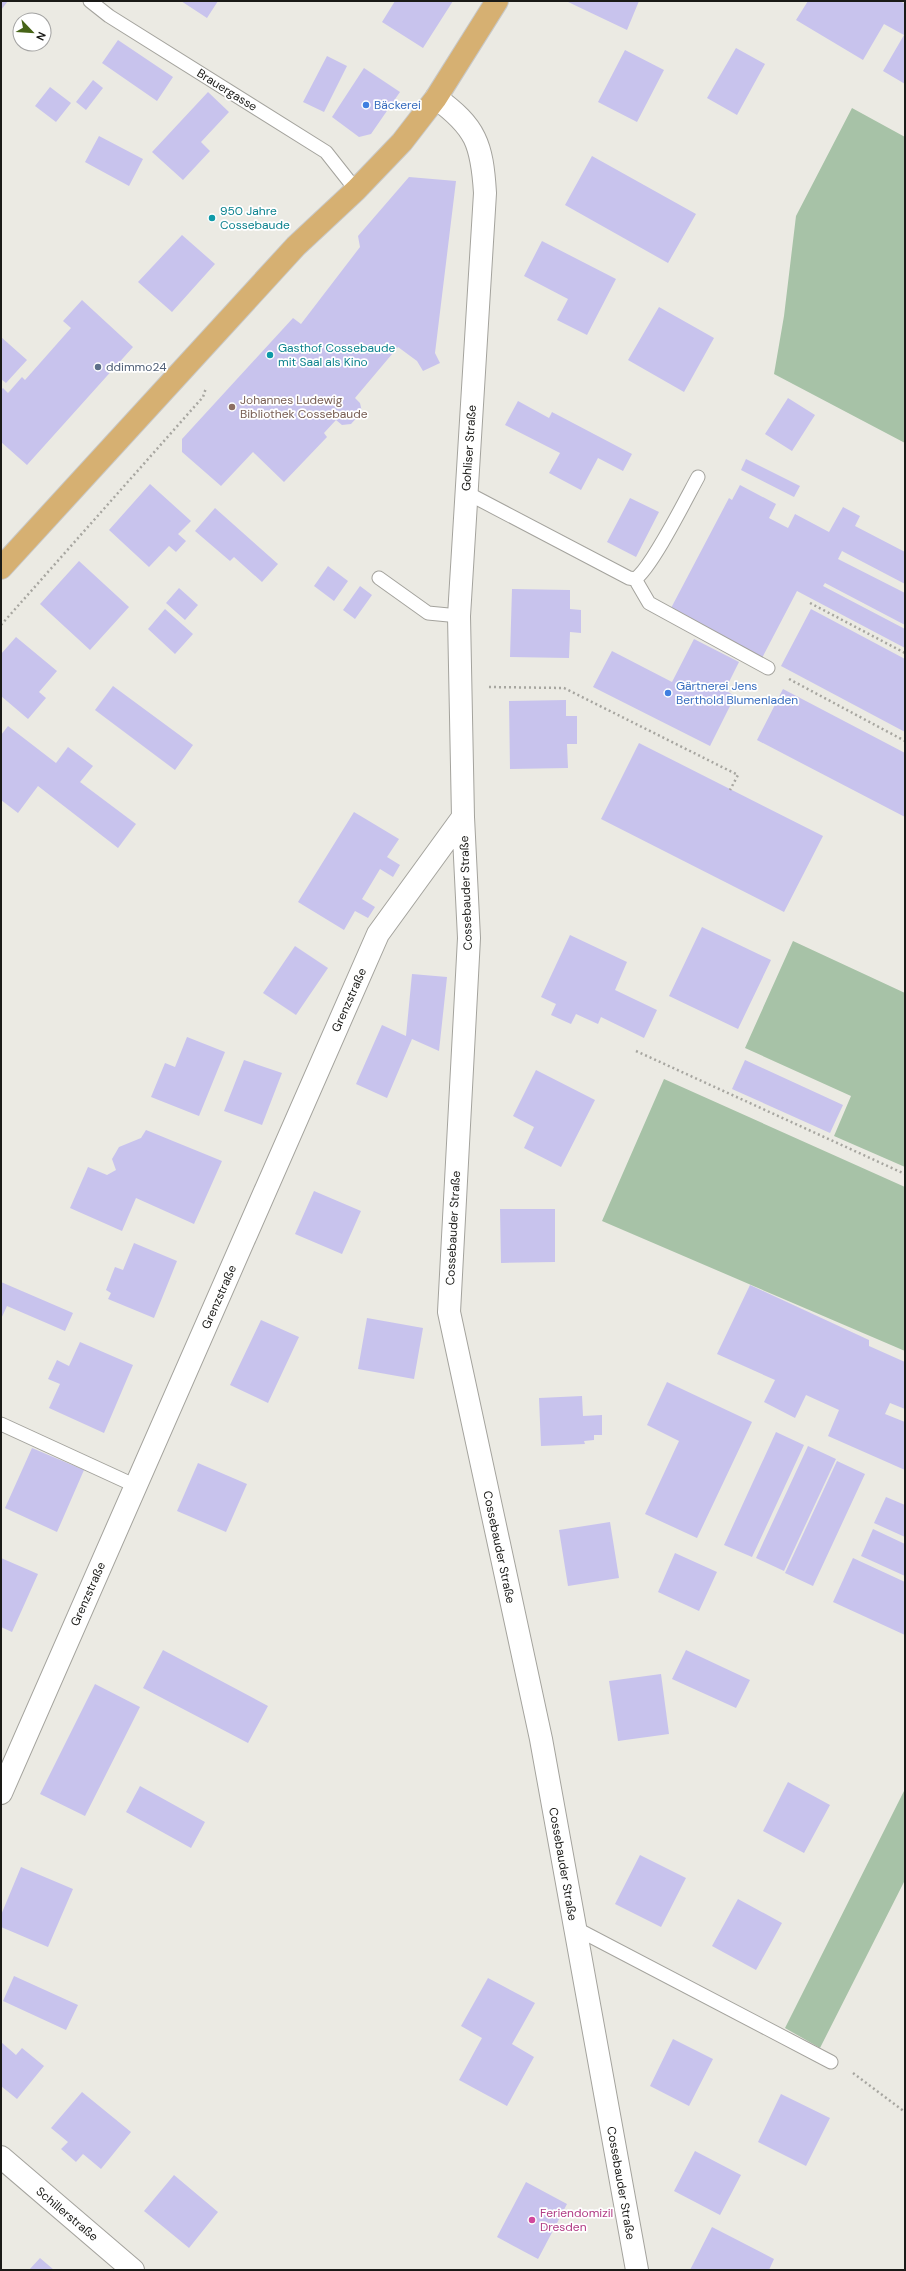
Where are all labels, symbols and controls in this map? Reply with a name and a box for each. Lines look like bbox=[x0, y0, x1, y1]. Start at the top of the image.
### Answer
north arrow bbox=[12, 12, 52, 52]
text: N bbox=[33, 30, 49, 43]
street label: Brauergasse bbox=[194, 65, 260, 115]
place label: Bäckerei bbox=[374, 97, 421, 113]
marker: Bäckerei bbox=[361, 100, 371, 110]
place label: 950 Jahre Cossebaude bbox=[220, 203, 290, 233]
marker: 950 Jahre Cossebaude bbox=[207, 213, 217, 223]
place label: Gasthof Cossebaude mit Saal als Kino bbox=[278, 340, 395, 370]
marker: Gasthof Cossebaude mit Saal als Kino bbox=[265, 350, 275, 360]
place label: ddimmo24 bbox=[106, 359, 166, 375]
marker: ddimmo24 bbox=[93, 362, 103, 372]
place label: Johannes Ludewig Bibliothek Cossebaude bbox=[240, 392, 368, 422]
marker: Johannes Ludewig Bibliothek Cossebaude bbox=[227, 402, 237, 412]
street label: Gohliser Straße bbox=[458, 404, 480, 492]
place label: Gärtnerei Jens Berthold Blumenladen bbox=[676, 678, 798, 708]
marker: Gärtnerei Jens Berthold Blumenladen bbox=[663, 688, 673, 698]
street label: Cossebauder Straße bbox=[456, 835, 476, 951]
street label: Grenzstraße bbox=[328, 965, 370, 1035]
street label: Cossebauder Straße bbox=[442, 1170, 464, 1286]
street label: Grenzstraße bbox=[198, 1262, 240, 1332]
street label: Cossebauder Straße bbox=[479, 1489, 519, 1605]
street label: Grenzstraße bbox=[67, 1559, 109, 1629]
street label: Cossebauder Straße bbox=[545, 1806, 581, 1922]
street label: Cossebauder Straße bbox=[603, 2125, 639, 2241]
street label: Schillerstraße bbox=[33, 2183, 101, 2245]
place label: Feriendomizil Dresden bbox=[540, 2205, 613, 2235]
marker: Feriendomizil Dresden bbox=[527, 2215, 537, 2225]

